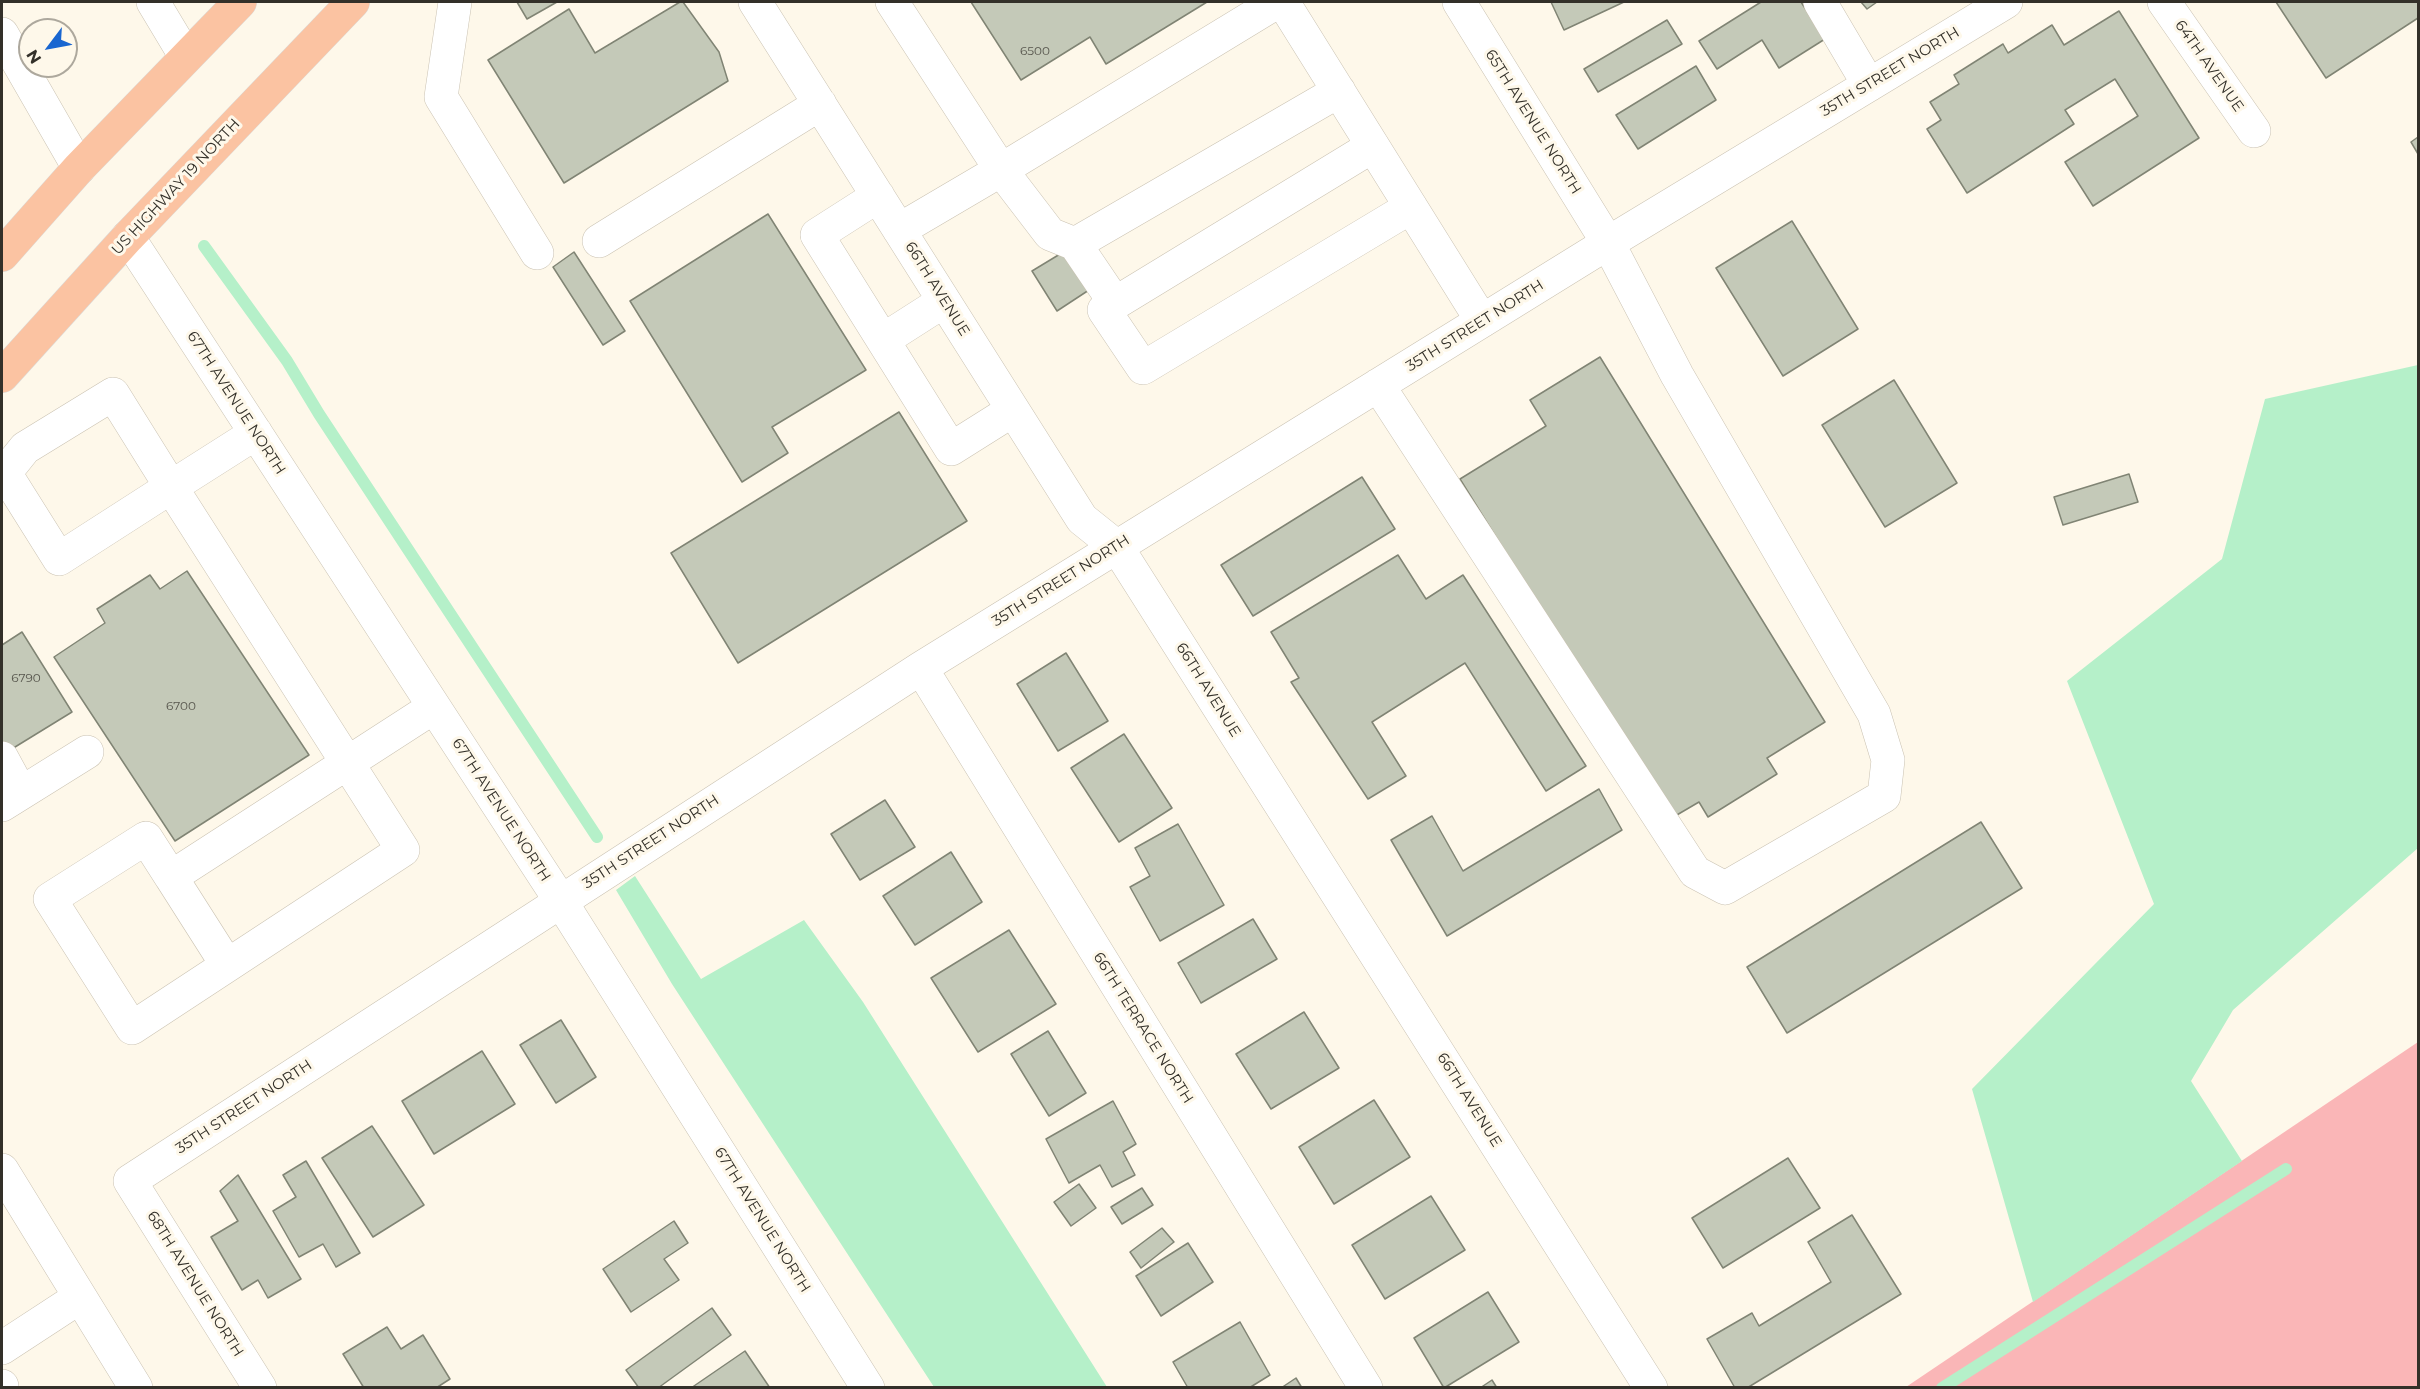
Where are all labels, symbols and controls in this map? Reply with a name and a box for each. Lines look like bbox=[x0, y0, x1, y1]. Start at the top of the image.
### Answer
street label: 64TH AVENUE bbox=[2171, 17, 2247, 115]
north arrow bbox=[18, 18, 78, 78]
street label: 35TH STREET NORTH bbox=[1817, 23, 1963, 121]
house number: 6500 bbox=[1020, 44, 1050, 58]
text: N bbox=[23, 46, 45, 67]
street label: 65TH AVENUE NORTH bbox=[1481, 46, 1585, 198]
street label: US HIGHWAY 19 NORTH bbox=[108, 115, 244, 259]
street label: 66TH AVENUE bbox=[901, 239, 973, 339]
street label: 35TH STREET NORTH bbox=[1403, 276, 1547, 376]
street label: 67TH AVENUE NORTH bbox=[183, 328, 289, 478]
street label: 35TH STREET NORTH bbox=[989, 531, 1133, 631]
street label: 66TH AVENUE bbox=[1172, 640, 1244, 740]
house number: 6790 bbox=[11, 671, 41, 685]
house number: 6700 bbox=[166, 699, 196, 713]
street label: 67TH AVENUE NORTH bbox=[448, 735, 554, 885]
street label: 35TH STREET NORTH bbox=[580, 791, 722, 893]
street label: 66TH TERRACE NORTH bbox=[1089, 949, 1197, 1107]
street label: 66TH AVENUE bbox=[1433, 1050, 1505, 1150]
street label: 35TH STREET NORTH bbox=[173, 1056, 315, 1158]
street label: 67TH AVENUE NORTH bbox=[710, 1144, 814, 1296]
street label: 68TH AVENUE NORTH bbox=[143, 1208, 247, 1360]

